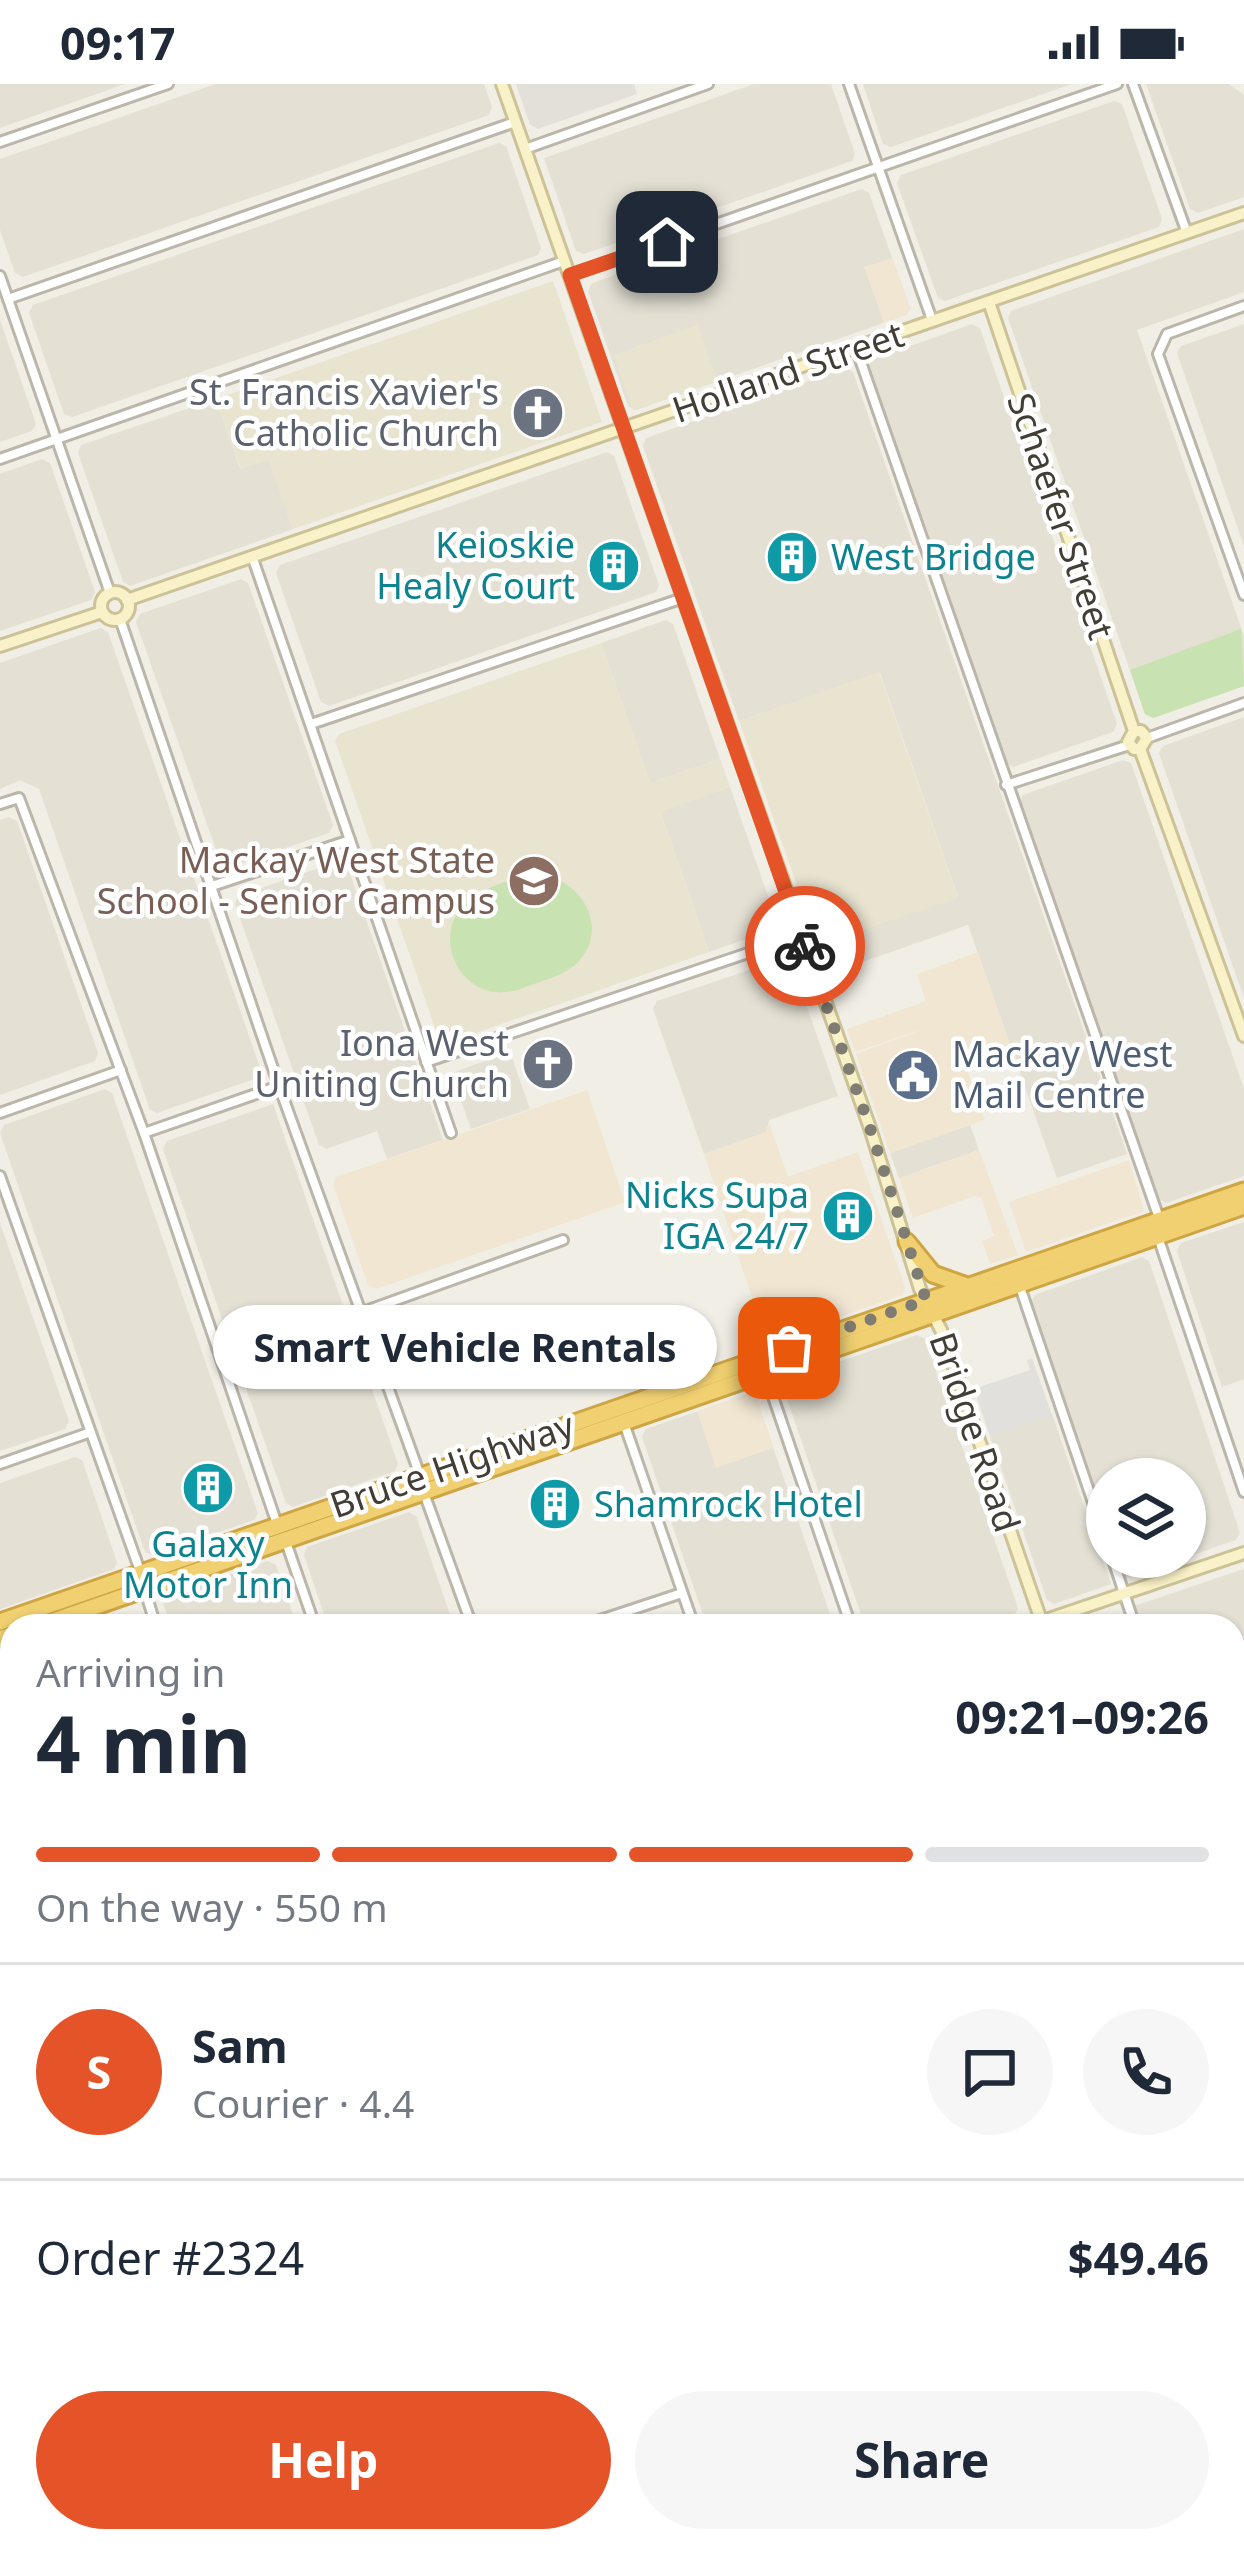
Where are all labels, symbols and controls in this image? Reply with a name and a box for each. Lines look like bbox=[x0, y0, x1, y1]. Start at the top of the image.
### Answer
text: 09:17 bbox=[60, 12, 176, 73]
pin bbox=[616, 191, 718, 293]
icon: home bbox=[634, 209, 700, 275]
street label: Holland Street bbox=[666, 309, 910, 434]
place label: St. Francis Xavier's Catholic Church bbox=[189, 367, 499, 457]
church icon: St. Francis Xavier's Catholic Church bbox=[510, 385, 566, 441]
street label: Schaefer Street bbox=[996, 386, 1127, 645]
place label: Keioskie Healy Court bbox=[376, 520, 575, 610]
building icon: West Bridge bbox=[764, 529, 820, 585]
place label: West Bridge bbox=[831, 532, 1036, 581]
building icon: Keioskie Healy Court bbox=[586, 538, 642, 594]
place label: Mackay West State School - Senior Campus bbox=[97, 835, 495, 925]
school or university icon: Mackay West State School - Senior Campus bbox=[506, 853, 562, 909]
courier bbox=[745, 886, 865, 1006]
icon: bike bbox=[772, 913, 838, 979]
place label: Iona West Uniting Church bbox=[254, 1018, 509, 1108]
place label: Mackay West Mail Centre bbox=[952, 1029, 1173, 1119]
church icon: Iona West Uniting Church bbox=[520, 1036, 576, 1092]
public building icon: Mackay West Mail Centre bbox=[885, 1047, 941, 1103]
place label: Nicks Supa IGA 24/7 bbox=[625, 1170, 809, 1260]
building icon: Nicks Supa IGA 24/7 bbox=[820, 1188, 876, 1244]
pin bbox=[738, 1297, 840, 1399]
callout: Smart Vehicle Rentals bbox=[213, 1306, 717, 1390]
icon: bag bbox=[756, 1315, 822, 1381]
text: Smart Vehicle Rentals bbox=[253, 1320, 677, 1373]
street label: Bridge Road bbox=[918, 1326, 1032, 1538]
street label: Bruce Highway bbox=[323, 1400, 581, 1529]
map controls bbox=[1086, 1458, 1206, 1578]
button: layers bbox=[1086, 1458, 1206, 1578]
building icon: Galaxy Motor Inn bbox=[180, 1460, 236, 1516]
building icon: Shamrock Hotel bbox=[527, 1476, 583, 1532]
place label: Shamrock Hotel bbox=[594, 1479, 863, 1528]
place label: Galaxy Motor Inn bbox=[123, 1519, 293, 1609]
text: Arriving in bbox=[36, 1645, 225, 1698]
text: 09:21–09:26 bbox=[955, 1686, 1209, 1747]
text: 4 min bbox=[36, 1690, 251, 1796]
text: On the way · 550 m bbox=[36, 1880, 388, 1933]
button: chat bbox=[927, 2009, 1053, 2135]
button: phone bbox=[1083, 2009, 1209, 2135]
text: Sam bbox=[192, 2015, 288, 2076]
text: S bbox=[87, 2041, 111, 2102]
text: Courier · 4.4 bbox=[192, 2076, 414, 2129]
text: Order #2324 bbox=[36, 2227, 304, 2288]
text: $49.46 bbox=[1068, 2227, 1209, 2288]
button: Help bbox=[36, 2391, 611, 2529]
button: Share bbox=[635, 2391, 1209, 2529]

